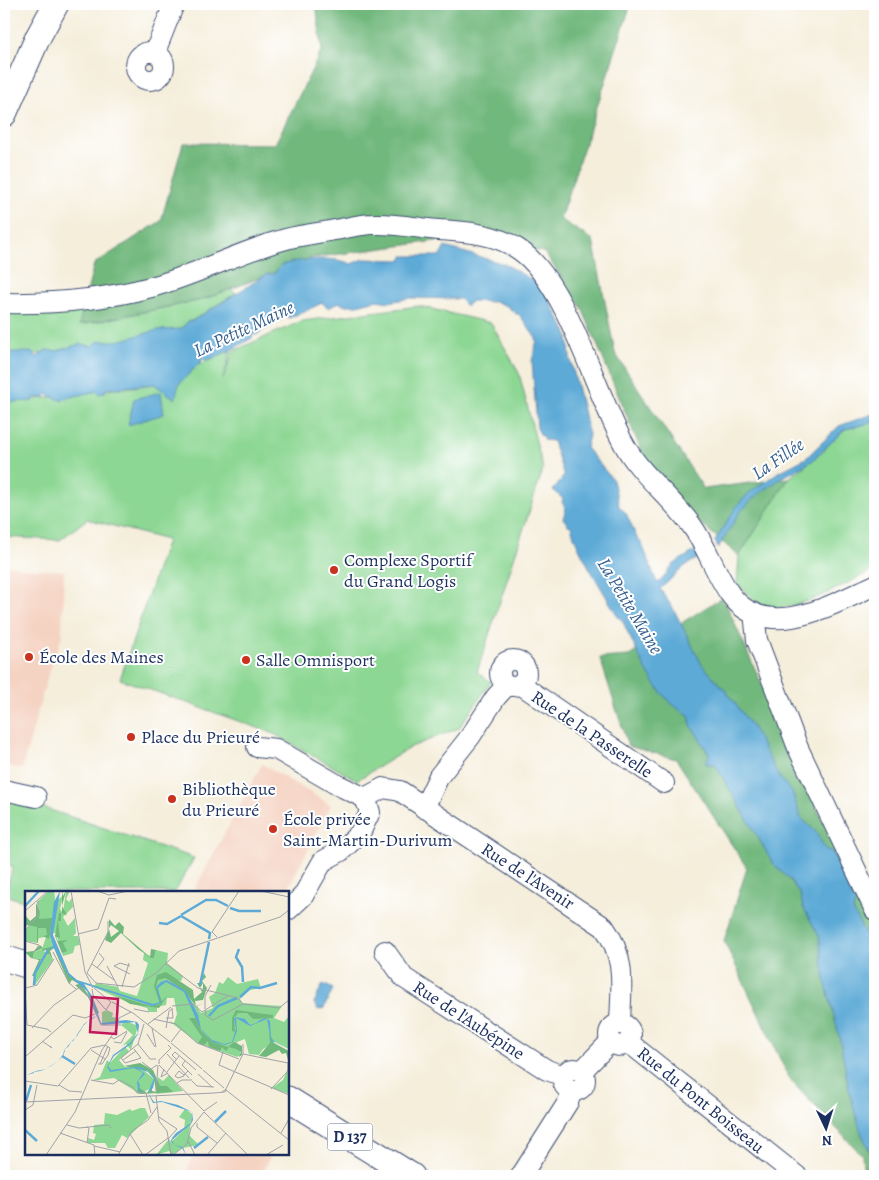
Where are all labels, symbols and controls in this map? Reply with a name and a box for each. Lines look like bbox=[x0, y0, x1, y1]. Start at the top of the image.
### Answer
water label: La Petite Maine bbox=[190, 294, 299, 364]
water label: La Fillée bbox=[747, 432, 810, 486]
place label: Complexe Sportif du Grand Logis bbox=[344, 548, 475, 593]
water label: La Petite Maine bbox=[591, 553, 669, 659]
marker: Complexe Sportif du Grand Logis bbox=[328, 564, 340, 576]
place label: École des Maines bbox=[39, 645, 164, 669]
place label: Salle Omnisport bbox=[256, 648, 375, 672]
marker: École des Maines bbox=[23, 651, 35, 663]
marker: Salle Omnisport bbox=[240, 654, 252, 666]
street label: Rue de la Passerelle bbox=[527, 684, 657, 784]
place label: Place du Prieuré bbox=[141, 725, 260, 749]
marker: Place du Prieuré bbox=[125, 731, 137, 743]
place label: Bibliothèque du Prieuré bbox=[182, 777, 276, 822]
marker: Bibliothèque du Prieuré bbox=[166, 793, 178, 805]
place label: École privée Saint-Martin-Durivum bbox=[283, 807, 452, 852]
marker: École privée Saint-Martin-Durivum bbox=[267, 823, 279, 835]
street label: Rue de l'Avenir bbox=[477, 837, 579, 915]
inset map bbox=[25, 891, 289, 1155]
street label: Rue de l'Aubépine bbox=[409, 975, 529, 1065]
street label: Rue du Pont Boisseau bbox=[632, 1041, 770, 1159]
north arrow bbox=[802, 1102, 852, 1152]
road number: D 137 bbox=[328, 1124, 372, 1150]
text: N bbox=[821, 1131, 833, 1150]

